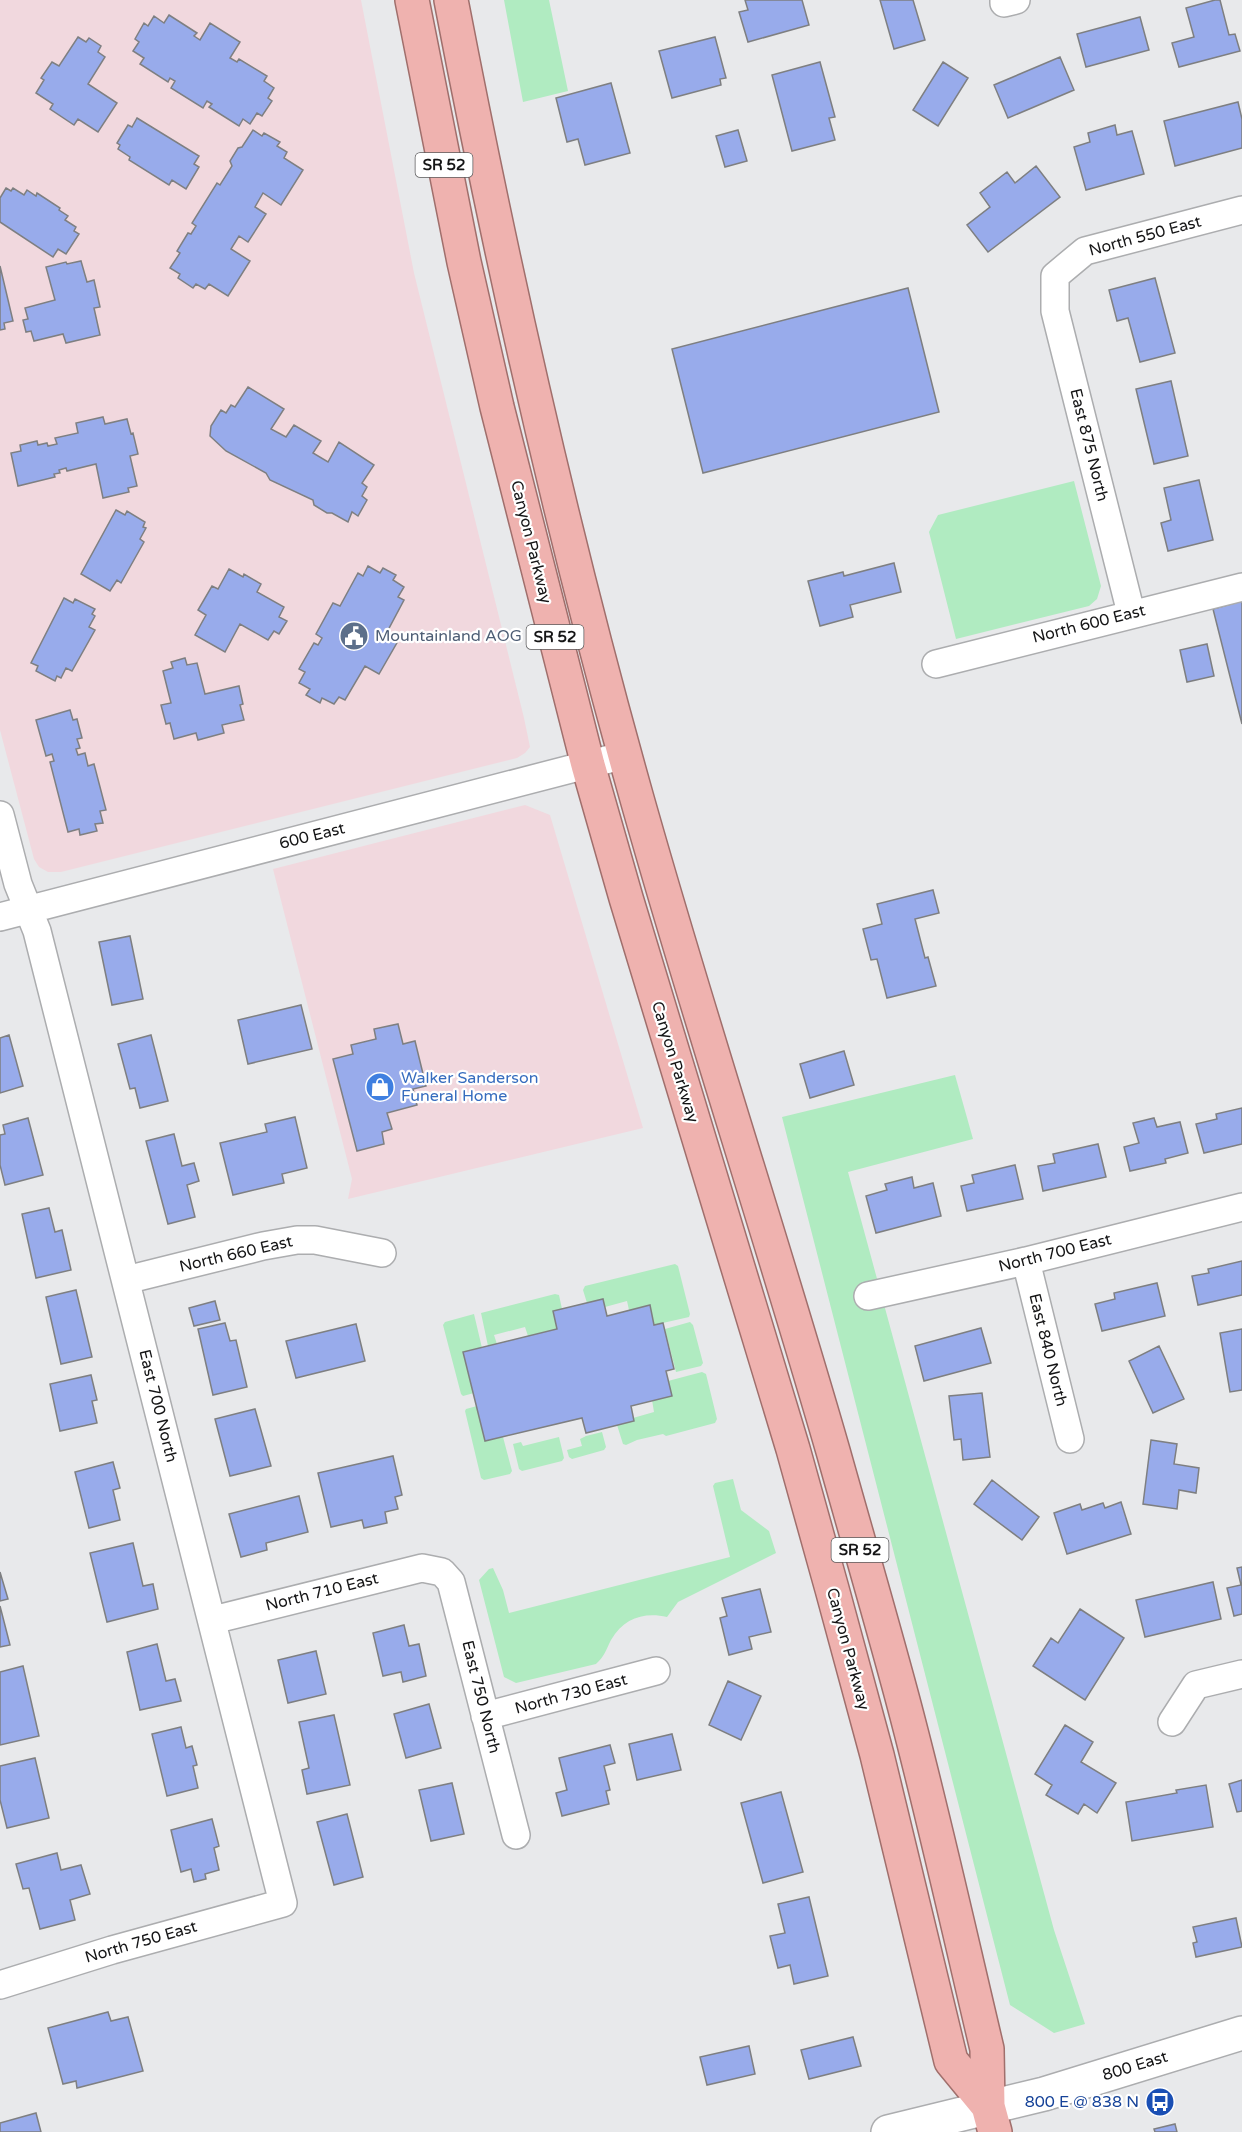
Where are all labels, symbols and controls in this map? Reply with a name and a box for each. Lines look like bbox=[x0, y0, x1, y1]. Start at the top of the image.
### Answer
road number: SR 52 bbox=[416, 153, 472, 177]
street label: North 550 East bbox=[1087, 211, 1203, 261]
street label: East 875 North bbox=[1065, 386, 1113, 504]
street label: Canyon Parkway bbox=[506, 478, 556, 606]
street label: North 600 East bbox=[1030, 600, 1148, 648]
public building icon: Mountainland AOG bbox=[338, 620, 370, 652]
road number: SR 52 bbox=[526, 625, 584, 649]
place label: Mountainland AOG bbox=[375, 626, 522, 646]
street label: 600 East bbox=[277, 818, 347, 854]
street label: Canyon Parkway bbox=[647, 999, 703, 1126]
place label: Walker Sanderson Funeral Home bbox=[401, 1068, 538, 1106]
shop icon: Walker Sanderson Funeral Home bbox=[364, 1071, 396, 1103]
street label: North 700 East bbox=[996, 1229, 1114, 1277]
street label: North 660 East bbox=[177, 1231, 295, 1277]
street label: East 840 North bbox=[1024, 1291, 1072, 1409]
street label: East 700 North bbox=[134, 1347, 182, 1465]
road number: SR 52 bbox=[832, 1538, 888, 1562]
street label: North 710 East bbox=[263, 1568, 381, 1616]
street label: Canyon Parkway bbox=[822, 1586, 874, 1713]
street label: East 750 North bbox=[457, 1638, 505, 1756]
street label: North 730 East bbox=[513, 1669, 629, 1719]
street label: North 750 East bbox=[83, 1916, 199, 1968]
street label: 800 East bbox=[1100, 2047, 1170, 2085]
bus stop icon: 800 E @ 838 N bbox=[1144, 2086, 1176, 2118]
place label: 800 E @ 838 N bbox=[1025, 2092, 1139, 2112]

